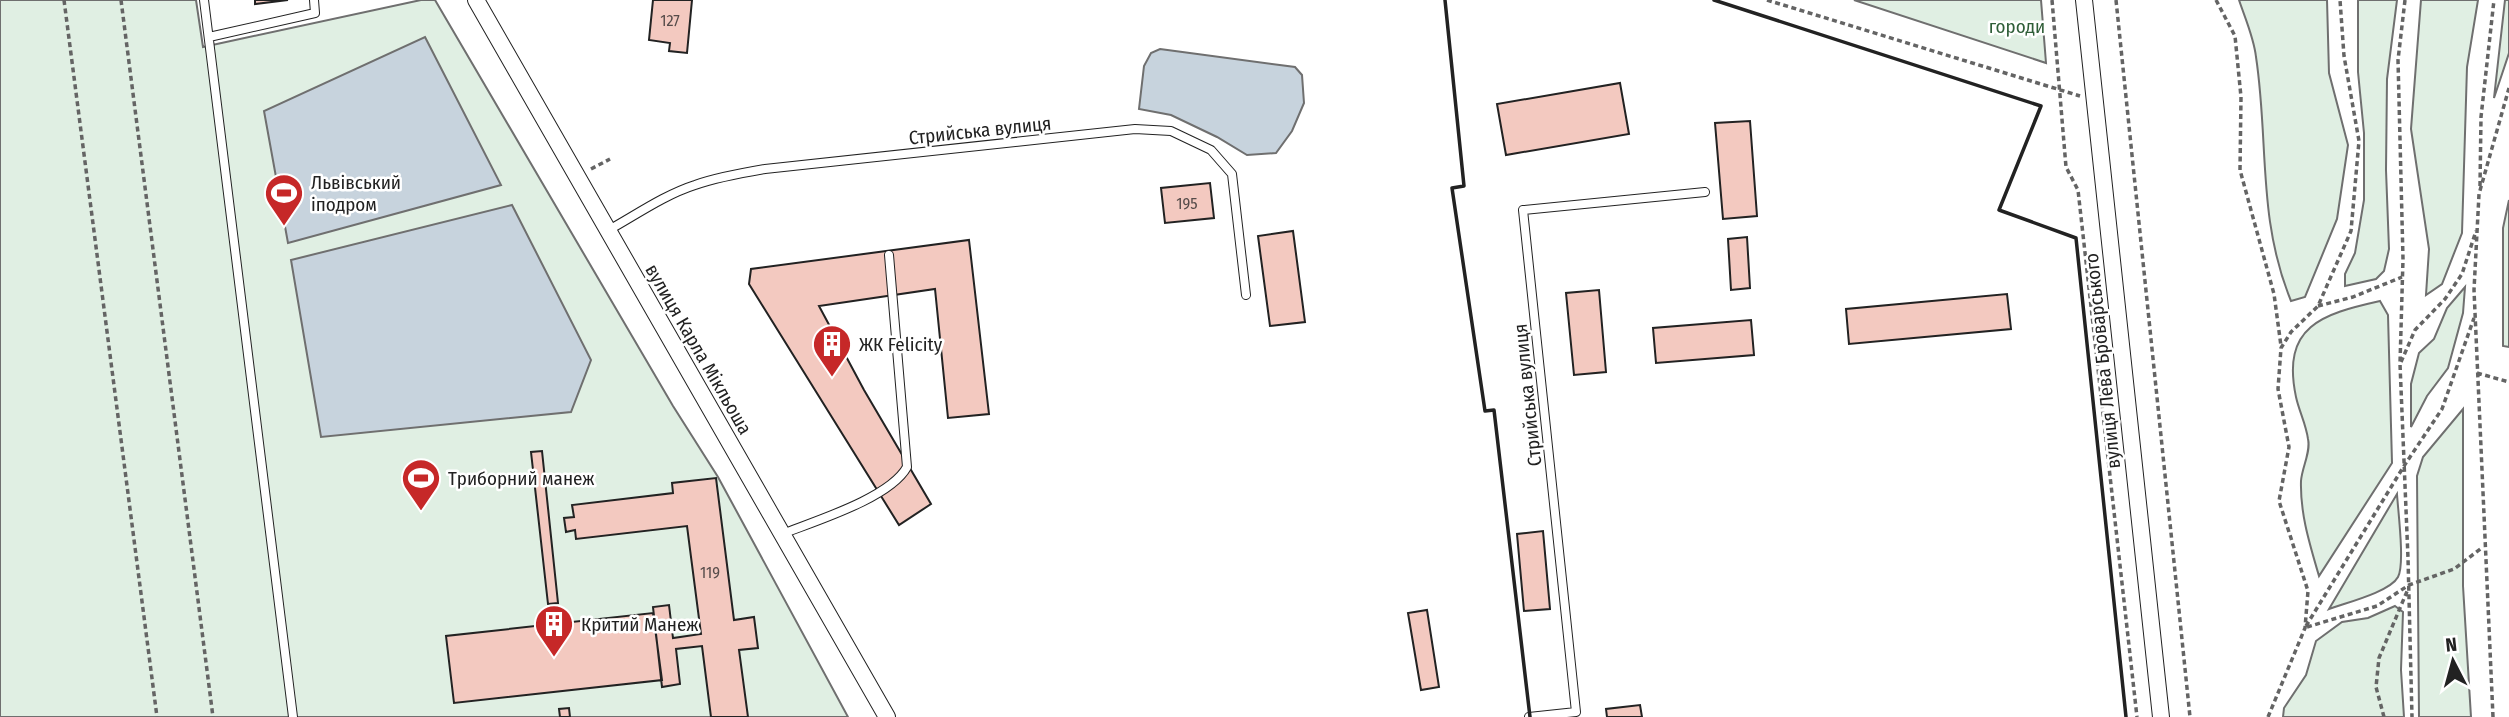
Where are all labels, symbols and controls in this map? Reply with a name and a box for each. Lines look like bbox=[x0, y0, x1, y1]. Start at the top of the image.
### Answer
house number: 127 bbox=[660, 11, 680, 30]
park label: городи bbox=[1989, 15, 2045, 38]
street label: Стрийська вулиця bbox=[908, 112, 1052, 149]
place label: Львівський іподром bbox=[311, 171, 401, 216]
sports icon: Львівський іподром bbox=[263, 172, 305, 227]
house number: 195 bbox=[1176, 194, 1198, 213]
street label: вулиця Лева Броварського bbox=[2080, 252, 2125, 470]
street label: вулиця Карла Мікльоша bbox=[640, 260, 757, 439]
building icon: ЖК Felicity bbox=[811, 323, 853, 378]
street label: Стрийська вулиця bbox=[1509, 323, 1546, 467]
place label: ЖК Felicity bbox=[859, 333, 943, 356]
sports icon: Триборний манеж bbox=[400, 457, 442, 512]
place label: Триборний манеж bbox=[448, 467, 594, 490]
house number: 119 bbox=[700, 563, 720, 582]
building icon: Критий Манеж bbox=[533, 603, 575, 658]
place label: Критий Манеж bbox=[581, 613, 698, 636]
north arrow bbox=[2418, 626, 2488, 696]
text: N bbox=[2444, 633, 2458, 657]

